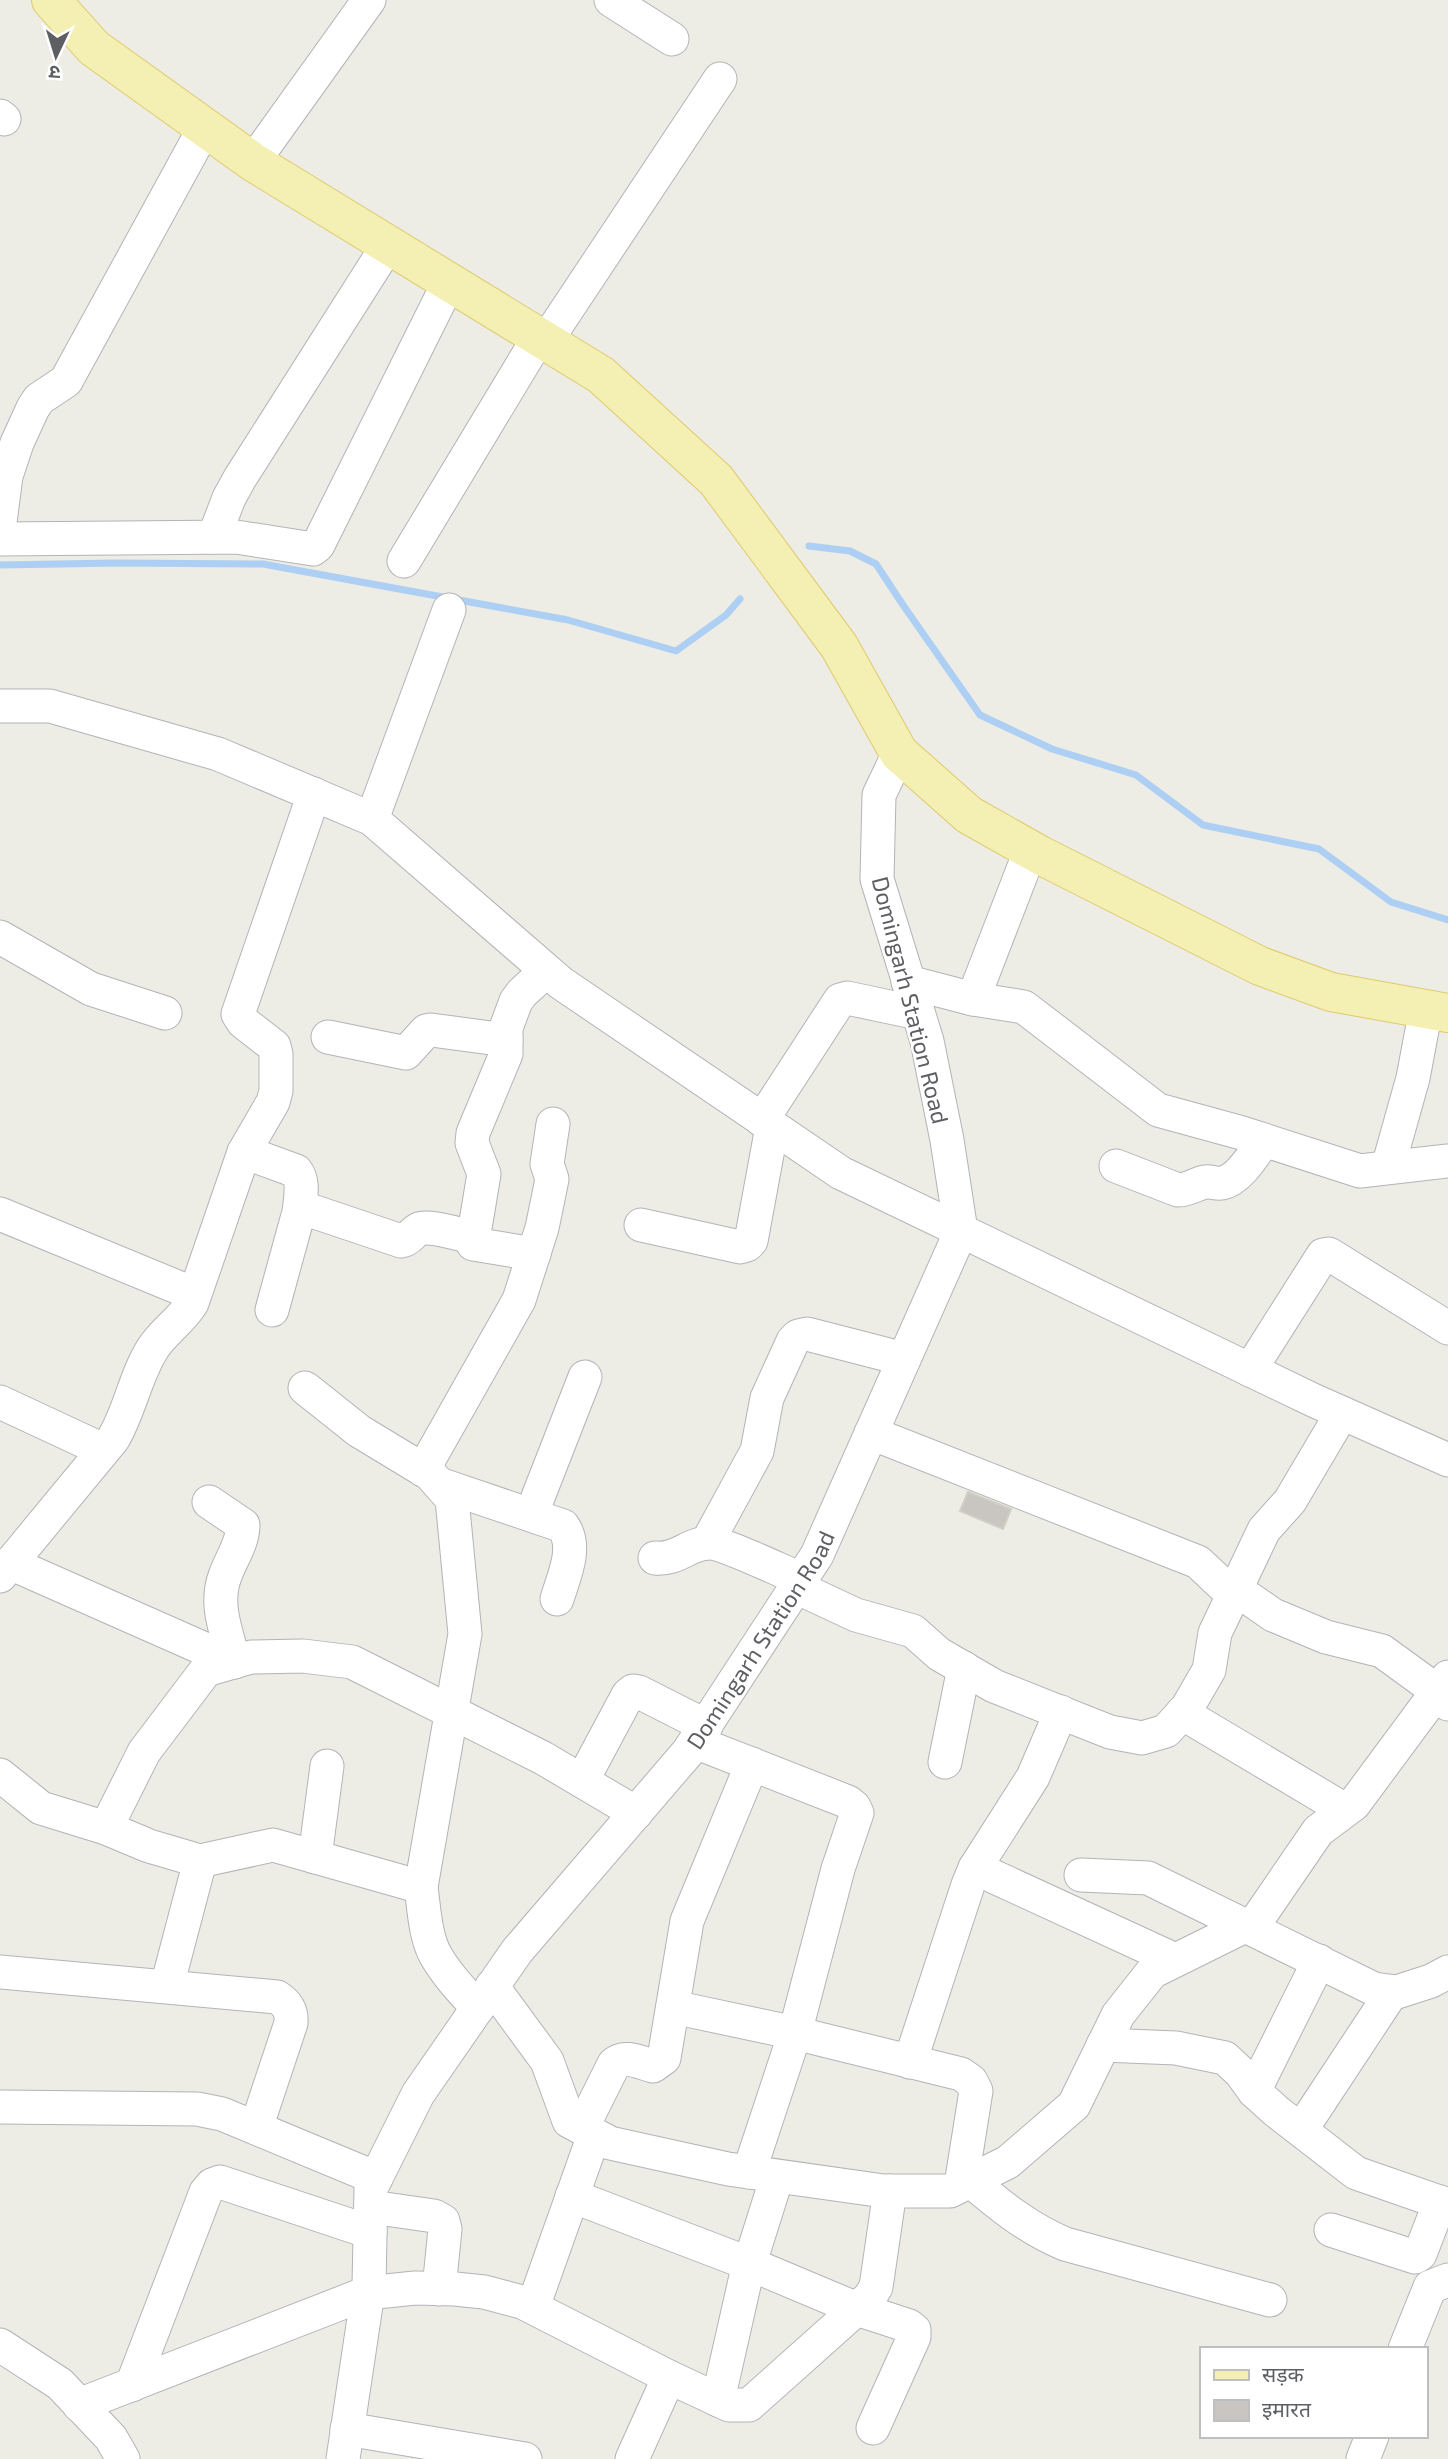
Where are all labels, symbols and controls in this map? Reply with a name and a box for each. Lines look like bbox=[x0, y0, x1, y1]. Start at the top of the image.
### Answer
north arrow bbox=[21, 21, 91, 91]
text: उ bbox=[48, 62, 61, 85]
street label: Domingarh Station Road bbox=[867, 873, 955, 1127]
street label: Domingarh Station Road bbox=[680, 1526, 840, 1754]
legend bbox=[1200, 2347, 1427, 2438]
text: सड़क bbox=[1262, 2361, 1304, 2386]
text: इमारत bbox=[1262, 2396, 1312, 2421]

